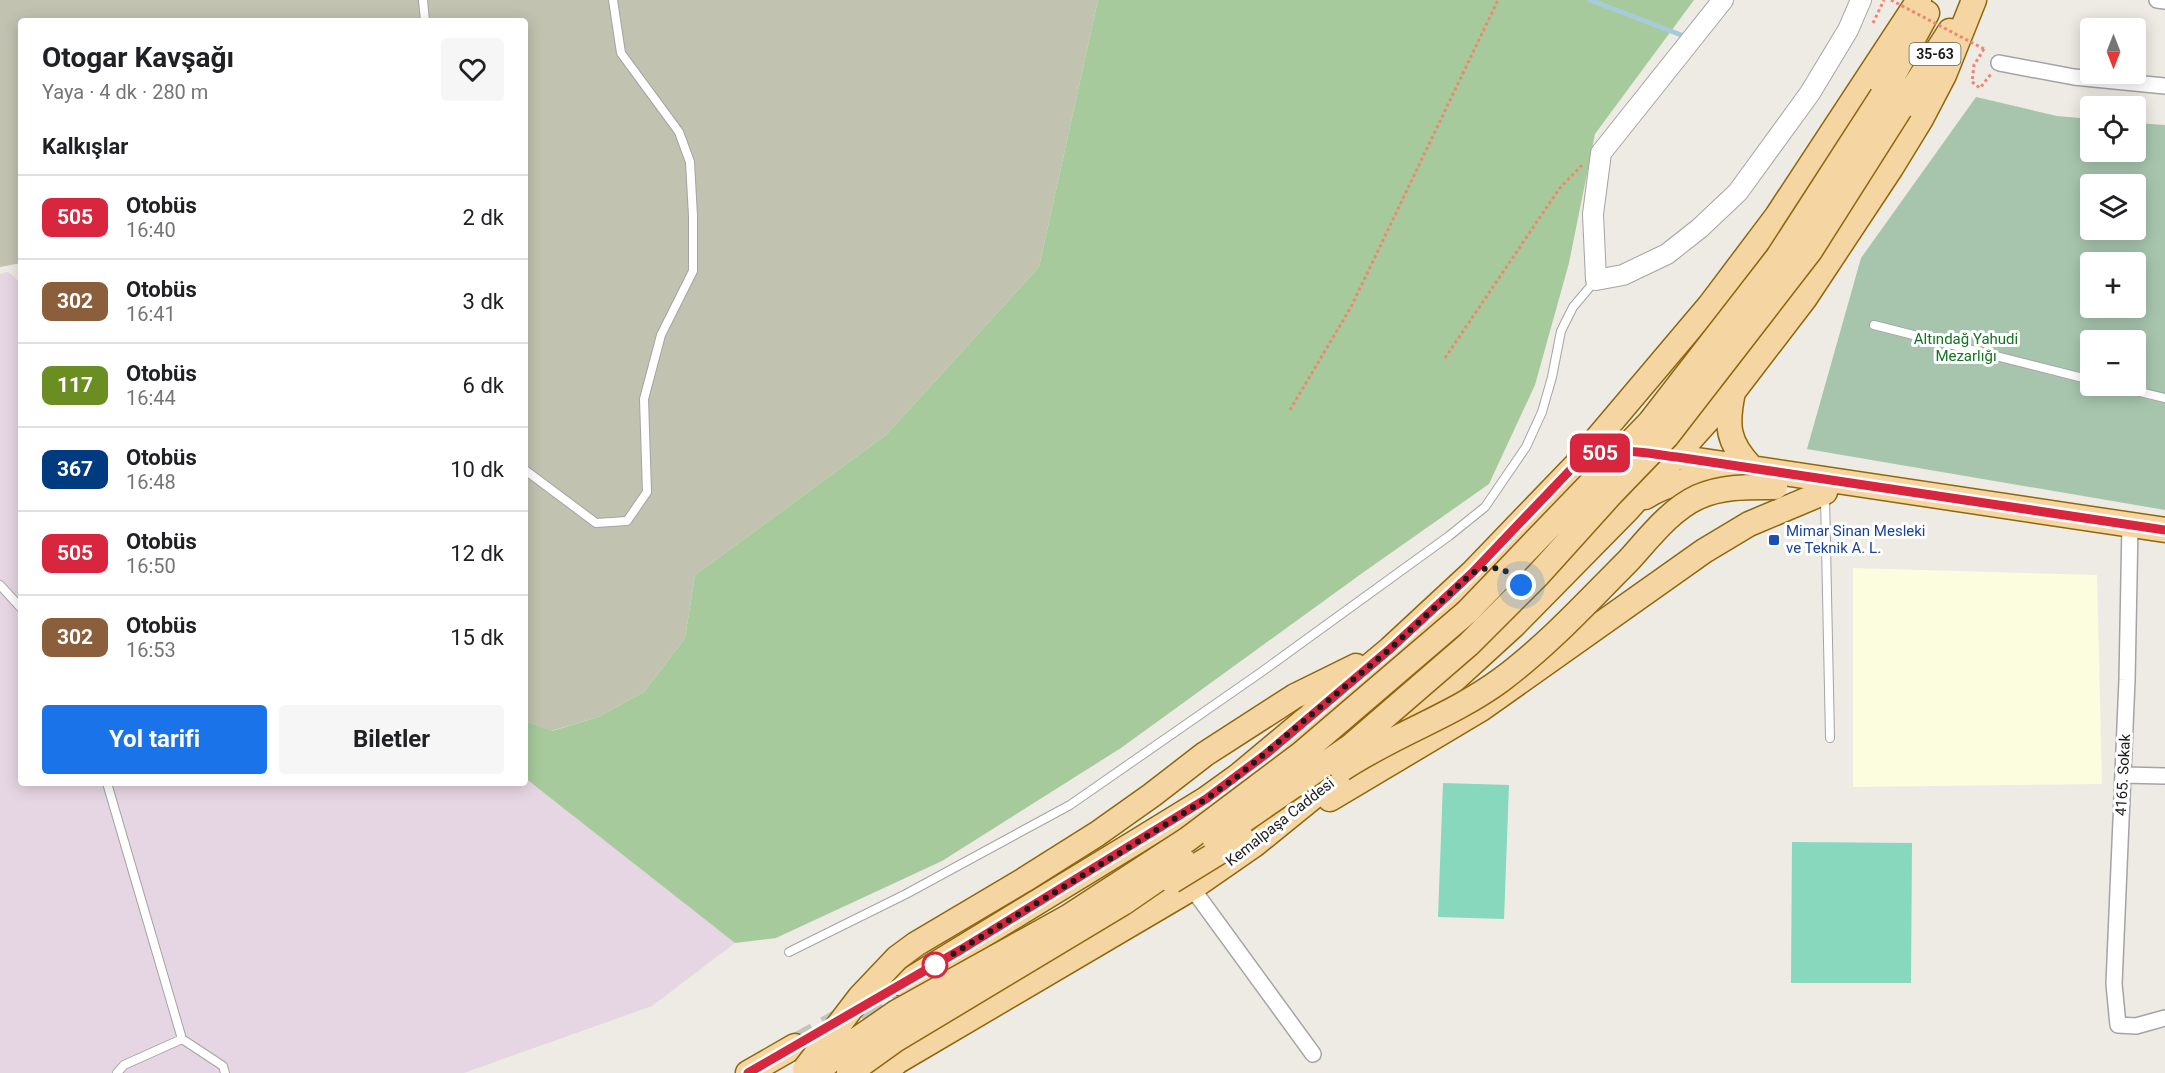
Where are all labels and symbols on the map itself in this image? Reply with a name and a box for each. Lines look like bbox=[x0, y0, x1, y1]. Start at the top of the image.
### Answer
north arrow bbox=[2080, 18, 2146, 84]
road number: 35-63 bbox=[1910, 43, 1960, 65]
park label: Altındağ Yahudi Mezarlığı bbox=[1914, 330, 2018, 365]
line badge: 505 bbox=[1566, 434, 1634, 472]
place label: Mimar Sinan Mesleki ve Teknik A. L. bbox=[1786, 522, 1926, 557]
marker: Mimar Sinan Mesleki ve Teknik A. L. bbox=[1767, 533, 1781, 547]
your location bbox=[1506, 570, 1536, 600]
street label: 4165. Sokak bbox=[2112, 733, 2134, 817]
street label: Kemalpaşa Caddesi bbox=[1222, 774, 1338, 870]
unlabelled marker bbox=[922, 952, 948, 978]

